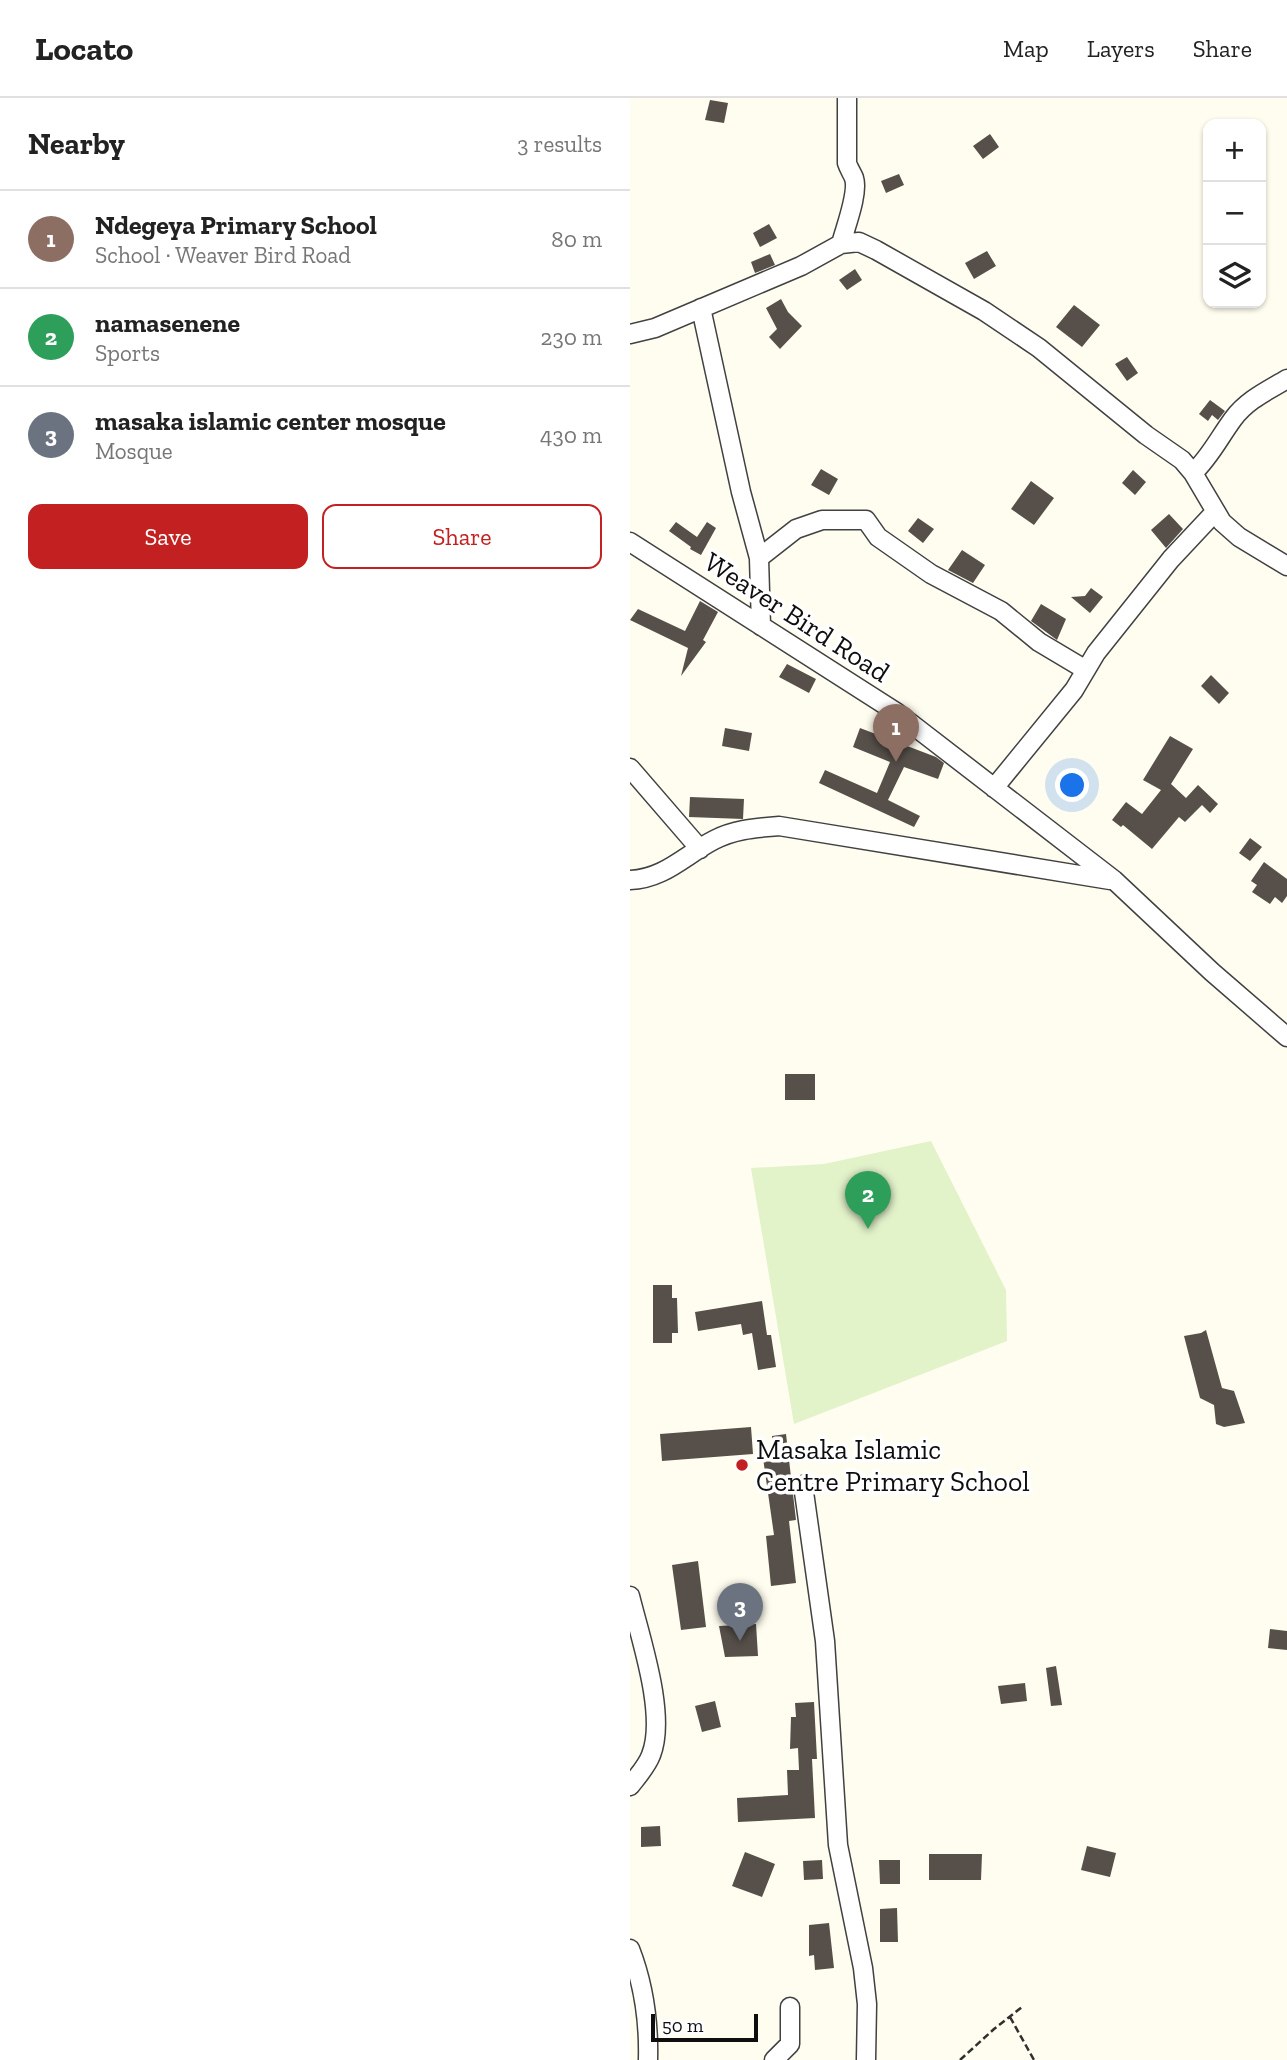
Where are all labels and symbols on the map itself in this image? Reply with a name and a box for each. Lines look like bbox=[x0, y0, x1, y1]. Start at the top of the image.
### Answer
street label: Weaver Bird Road bbox=[698, 545, 896, 689]
pin: 1 bbox=[873, 704, 919, 762]
your location bbox=[1055, 768, 1089, 802]
pin: 2 bbox=[845, 1171, 891, 1229]
place label: Masaka Islamic Centre Primary School bbox=[756, 1433, 1030, 1498]
marker: Masaka Islamic Centre Primary School bbox=[734, 1457, 750, 1473]
pin: 3 bbox=[717, 1583, 763, 1641]
scale bar bbox=[651, 2011, 758, 2043]

